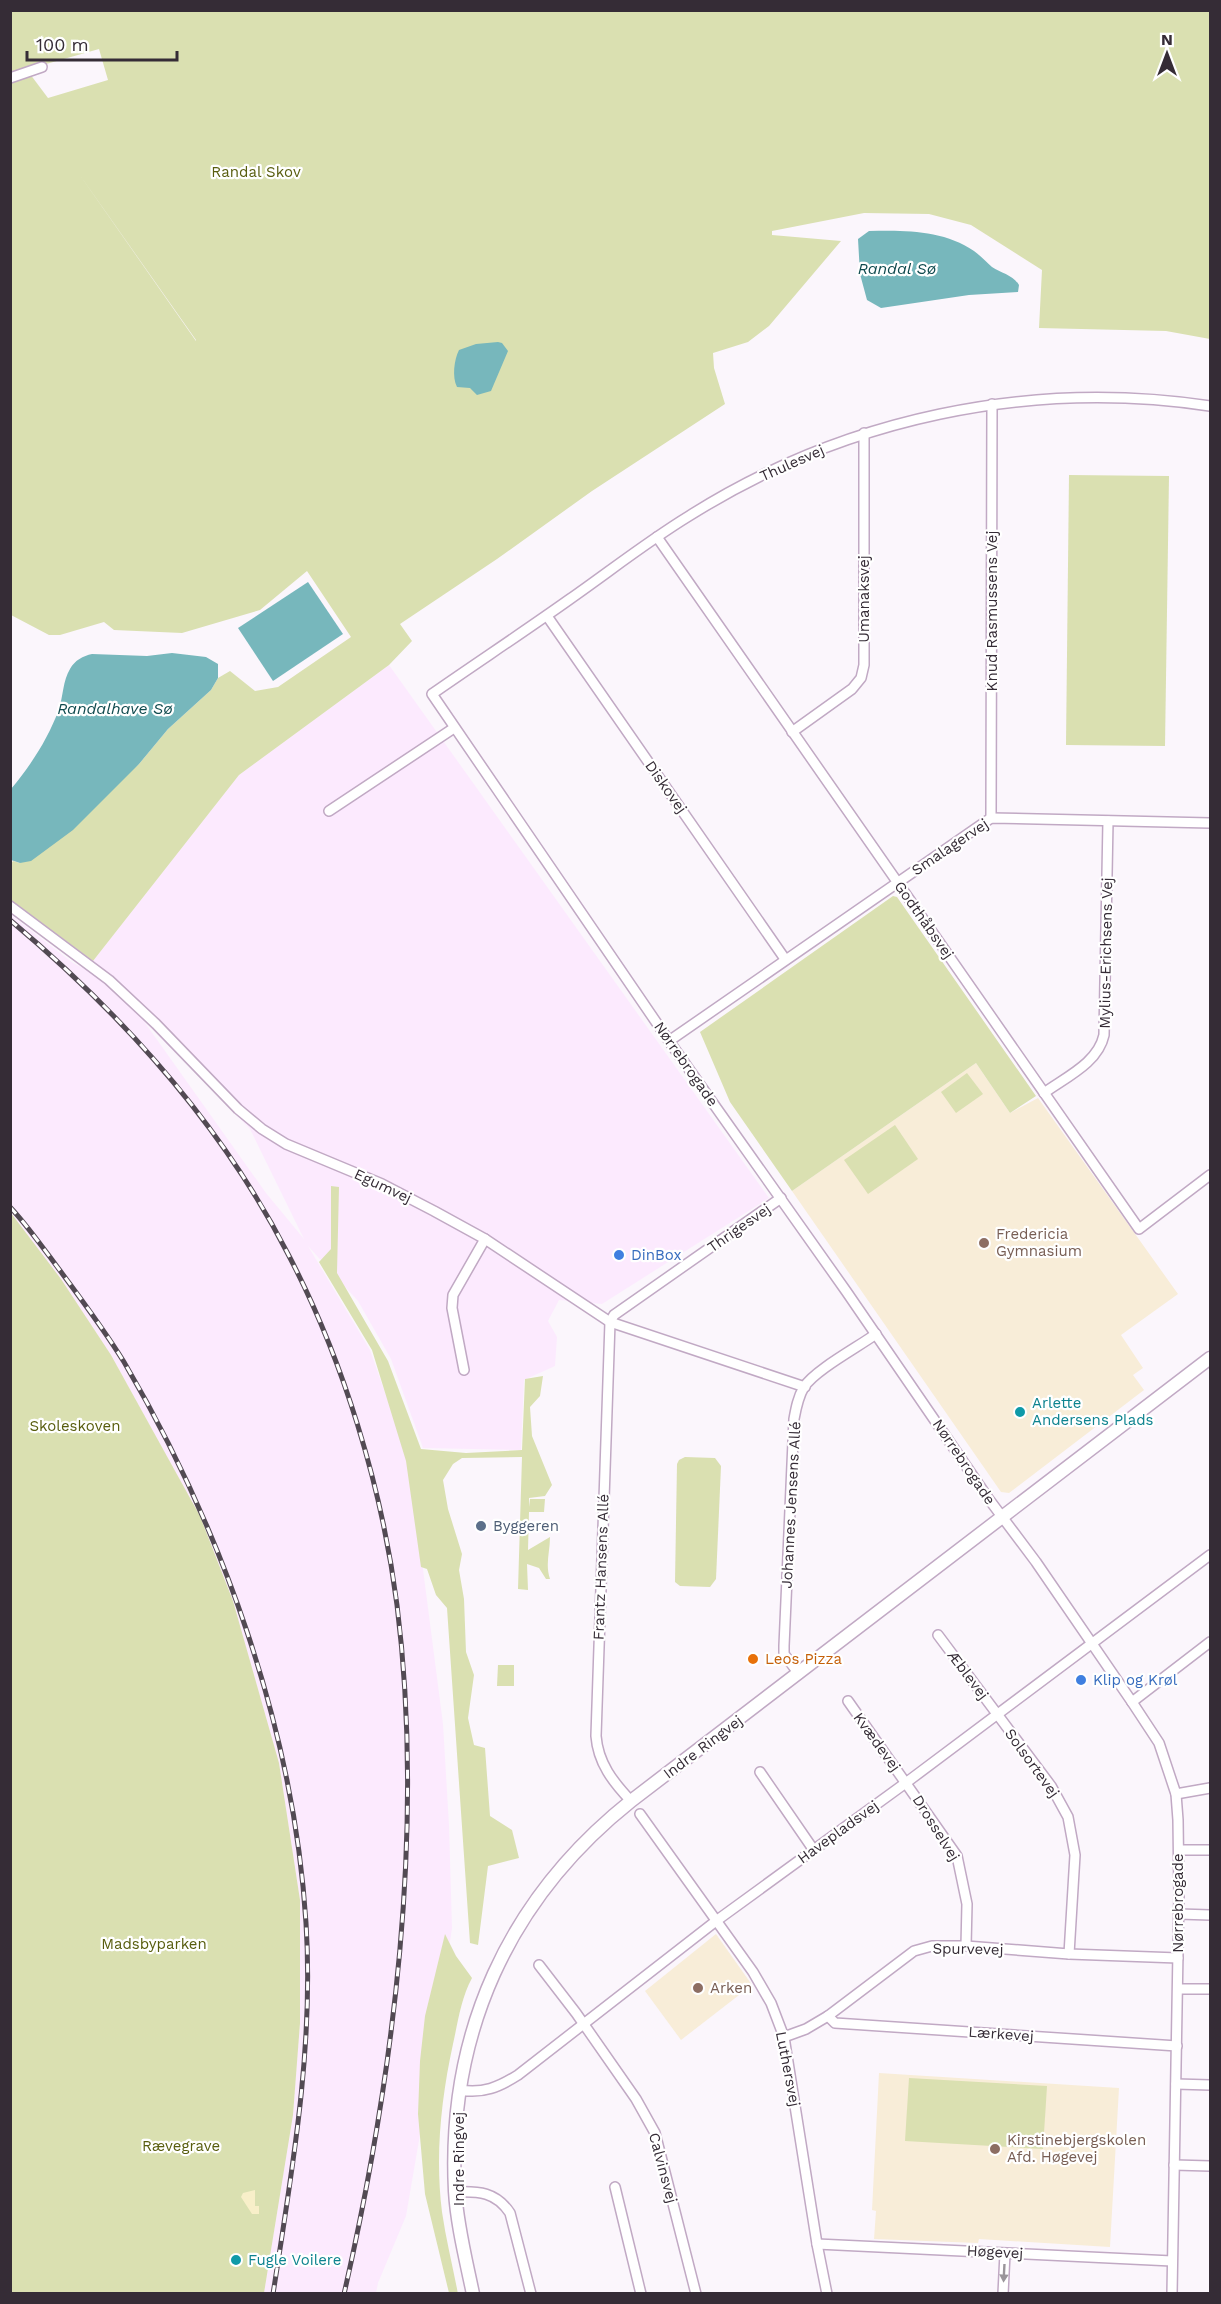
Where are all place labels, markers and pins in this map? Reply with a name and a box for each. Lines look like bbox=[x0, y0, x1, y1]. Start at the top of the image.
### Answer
place label: Fredericia Gymnasium bbox=[996, 1225, 1082, 1260]
marker: Fredericia Gymnasium bbox=[977, 1236, 991, 1250]
place label: DinBox bbox=[631, 1246, 681, 1264]
marker: DinBox bbox=[612, 1248, 626, 1262]
place label: Arlette Andersens Plads bbox=[1032, 1394, 1154, 1429]
marker: Arlette Andersens Plads bbox=[1013, 1405, 1027, 1419]
place label: Byggeren bbox=[493, 1517, 559, 1535]
marker: Byggeren bbox=[474, 1519, 488, 1533]
place label: Leos Pizza bbox=[765, 1650, 843, 1668]
marker: Leos Pizza bbox=[746, 1652, 760, 1666]
place label: Klip og Krøl bbox=[1093, 1671, 1178, 1689]
marker: Klip og Krøl bbox=[1074, 1673, 1088, 1687]
place label: Arken bbox=[710, 1979, 752, 1997]
marker: Arken bbox=[691, 1981, 705, 1995]
place label: Kirstinebjergskolen Afd. Høgevej bbox=[1007, 2131, 1146, 2166]
marker: Kirstinebjergskolen Afd. Høgevej bbox=[988, 2142, 1002, 2156]
place label: Fugle Voilere bbox=[248, 2251, 341, 2269]
marker: Fugle Voilere bbox=[229, 2253, 243, 2267]

